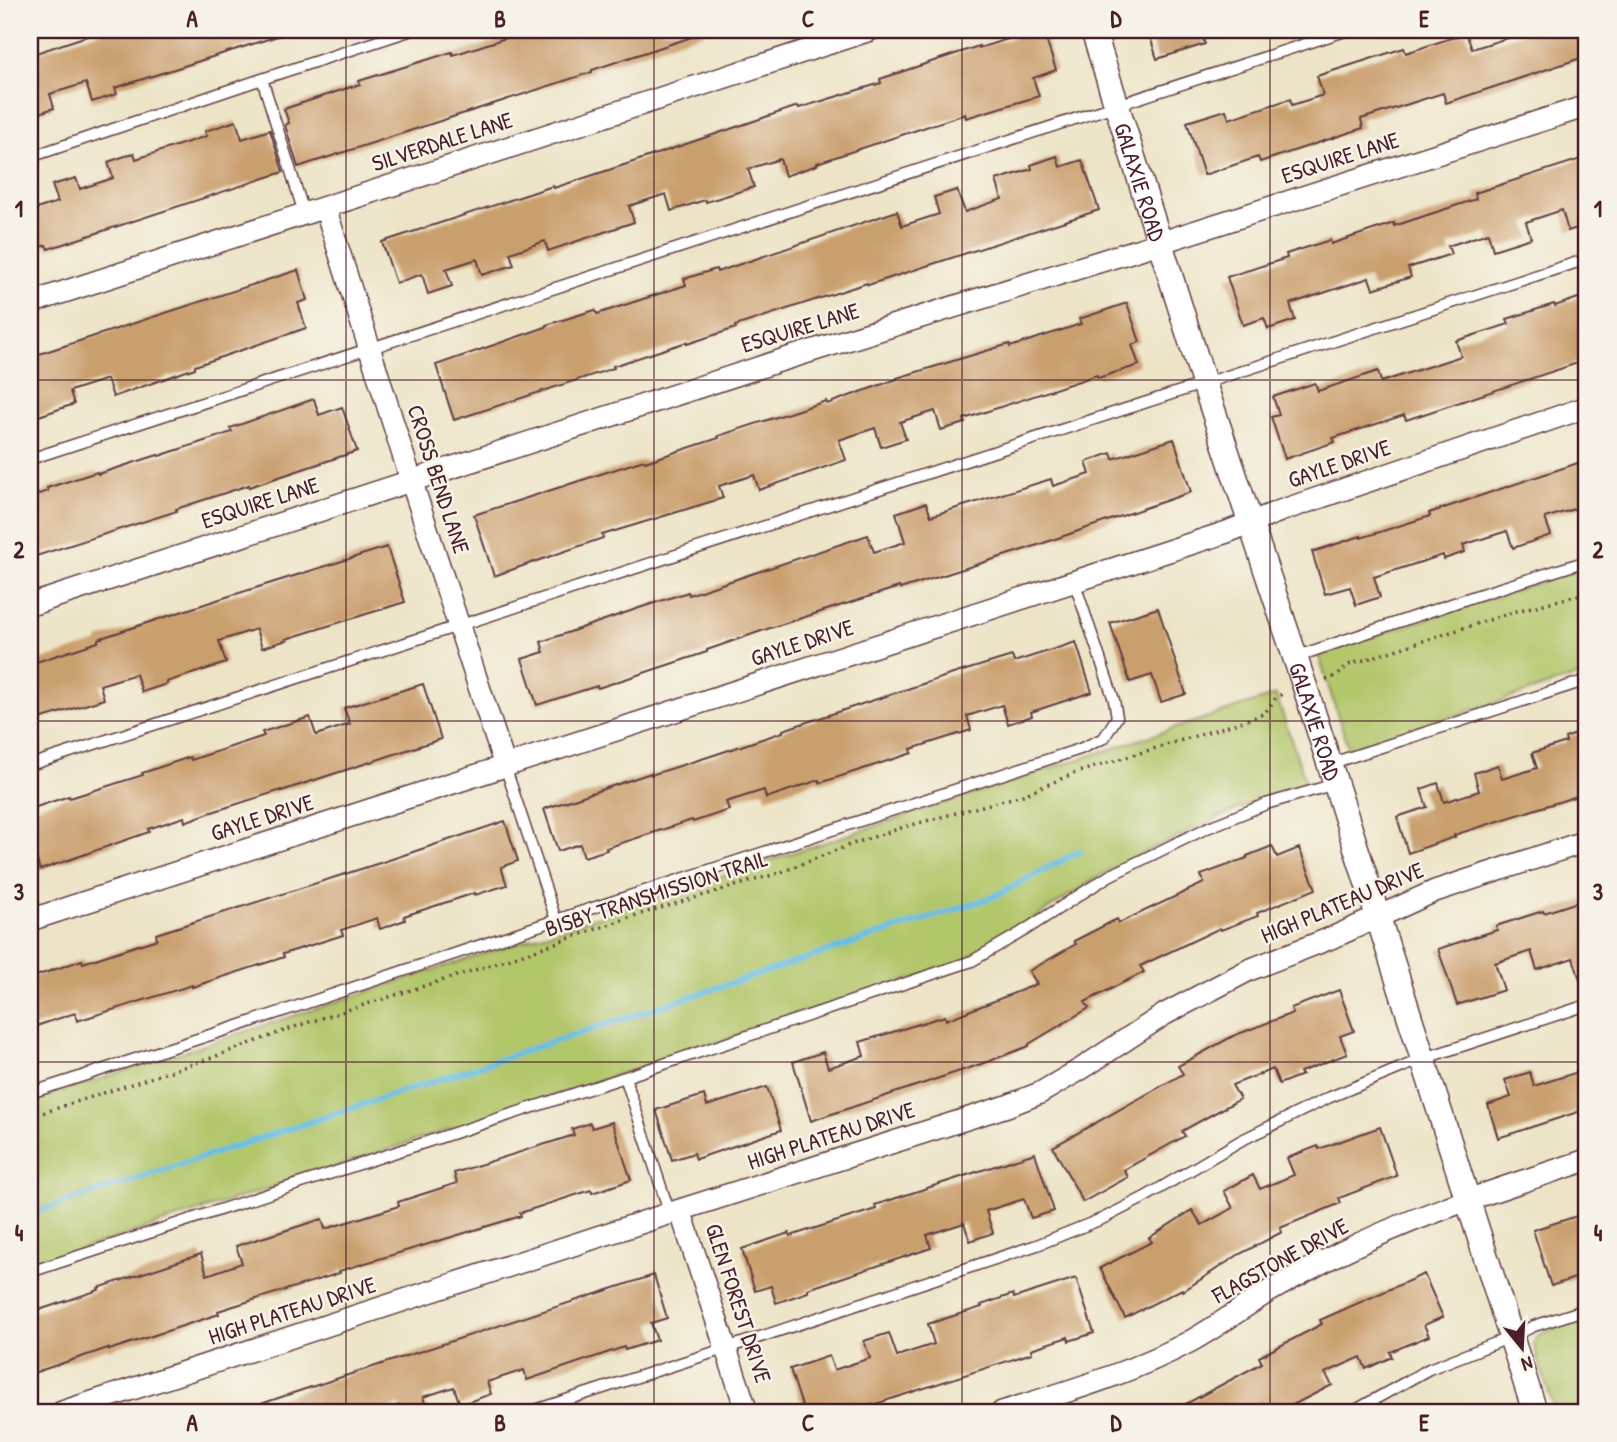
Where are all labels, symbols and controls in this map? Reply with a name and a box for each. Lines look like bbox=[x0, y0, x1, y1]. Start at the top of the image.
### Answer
text: A bbox=[186, 3, 198, 34]
text: B bbox=[494, 3, 506, 34]
text: C bbox=[802, 3, 814, 34]
text: D bbox=[1111, 3, 1123, 34]
text: E bbox=[1419, 3, 1430, 34]
street label: SILVERDALE LANE bbox=[368, 104, 516, 178]
street label: GALAXIE ROAD bbox=[1108, 119, 1174, 245]
street label: ESQUIRE LANE bbox=[1277, 123, 1403, 191]
text: 1 bbox=[15, 193, 23, 224]
text: 1 bbox=[1594, 193, 1602, 224]
street label: ESQUIRE LANE bbox=[737, 294, 863, 360]
street label: CROSS BEND LANE bbox=[400, 401, 478, 557]
street label: GAYLE DRIVE bbox=[1284, 431, 1394, 495]
street label: ESQUIRE LANE bbox=[197, 468, 323, 536]
text: 2 bbox=[14, 534, 25, 565]
text: 2 bbox=[1593, 534, 1604, 565]
street label: GAYLE DRIVE bbox=[747, 611, 857, 673]
street label: GALAXIE ROAD bbox=[1282, 658, 1349, 784]
street label: GAYLE DRIVE bbox=[207, 786, 317, 848]
street label: BISBY TRANSMISSION TRAIL bbox=[541, 842, 771, 944]
street label: HIGH PLATEAU DRIVE bbox=[1256, 854, 1428, 950]
text: 3 bbox=[14, 876, 24, 907]
text: 3 bbox=[1593, 876, 1603, 907]
street label: HIGH PLATEAU DRIVE bbox=[743, 1093, 919, 1177]
street label: FLAGSTONE DRIVE bbox=[1206, 1210, 1354, 1311]
text: 4 bbox=[15, 1217, 24, 1248]
text: 4 bbox=[1594, 1217, 1603, 1248]
street label: GLEN FOREST DRIVE bbox=[699, 1219, 779, 1387]
street label: HIGH PLATEAU DRIVE bbox=[204, 1268, 380, 1352]
north arrow bbox=[1488, 1312, 1558, 1382]
text: N bbox=[1518, 1350, 1536, 1378]
text: A bbox=[186, 1407, 198, 1438]
text: B bbox=[494, 1407, 506, 1438]
text: C bbox=[802, 1407, 814, 1438]
text: D bbox=[1111, 1407, 1123, 1438]
text: E bbox=[1419, 1407, 1430, 1438]

